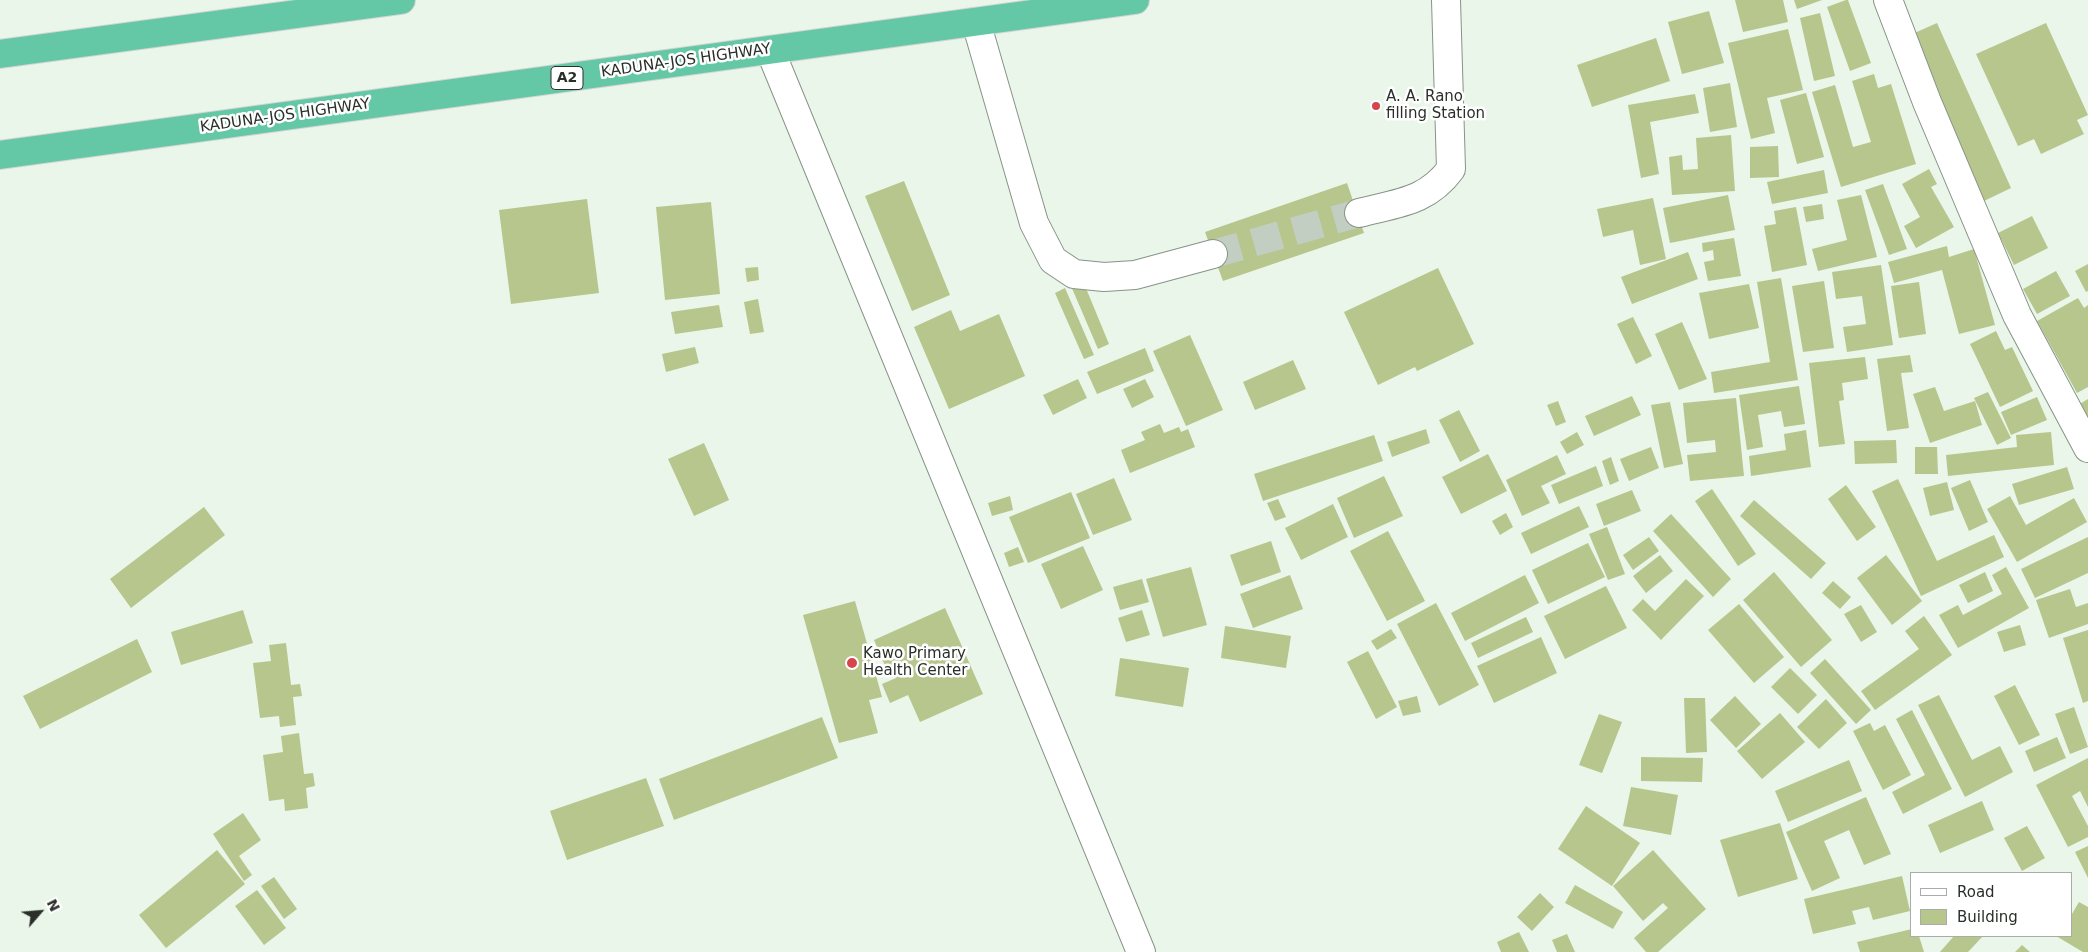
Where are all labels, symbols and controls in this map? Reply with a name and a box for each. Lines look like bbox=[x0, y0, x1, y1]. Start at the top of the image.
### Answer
street label: KADUNA-JOS HIGHWAY bbox=[600, 40, 772, 82]
road number: A2 bbox=[551, 66, 583, 90]
place label: A. A. Rano filling Station bbox=[1386, 88, 1485, 123]
street label: KADUNA-JOS HIGHWAY bbox=[199, 95, 371, 137]
marker: A. A. Rano filling Station bbox=[1370, 100, 1382, 112]
place label: Kawo Primary Health Center bbox=[863, 645, 968, 680]
marker: Kawo Primary Health Center bbox=[845, 656, 859, 670]
legend bbox=[1910, 872, 2073, 937]
text: Road bbox=[1957, 883, 1995, 901]
north arrow bbox=[15, 887, 65, 937]
text: N bbox=[44, 896, 63, 914]
text: Building bbox=[1957, 908, 2018, 926]

